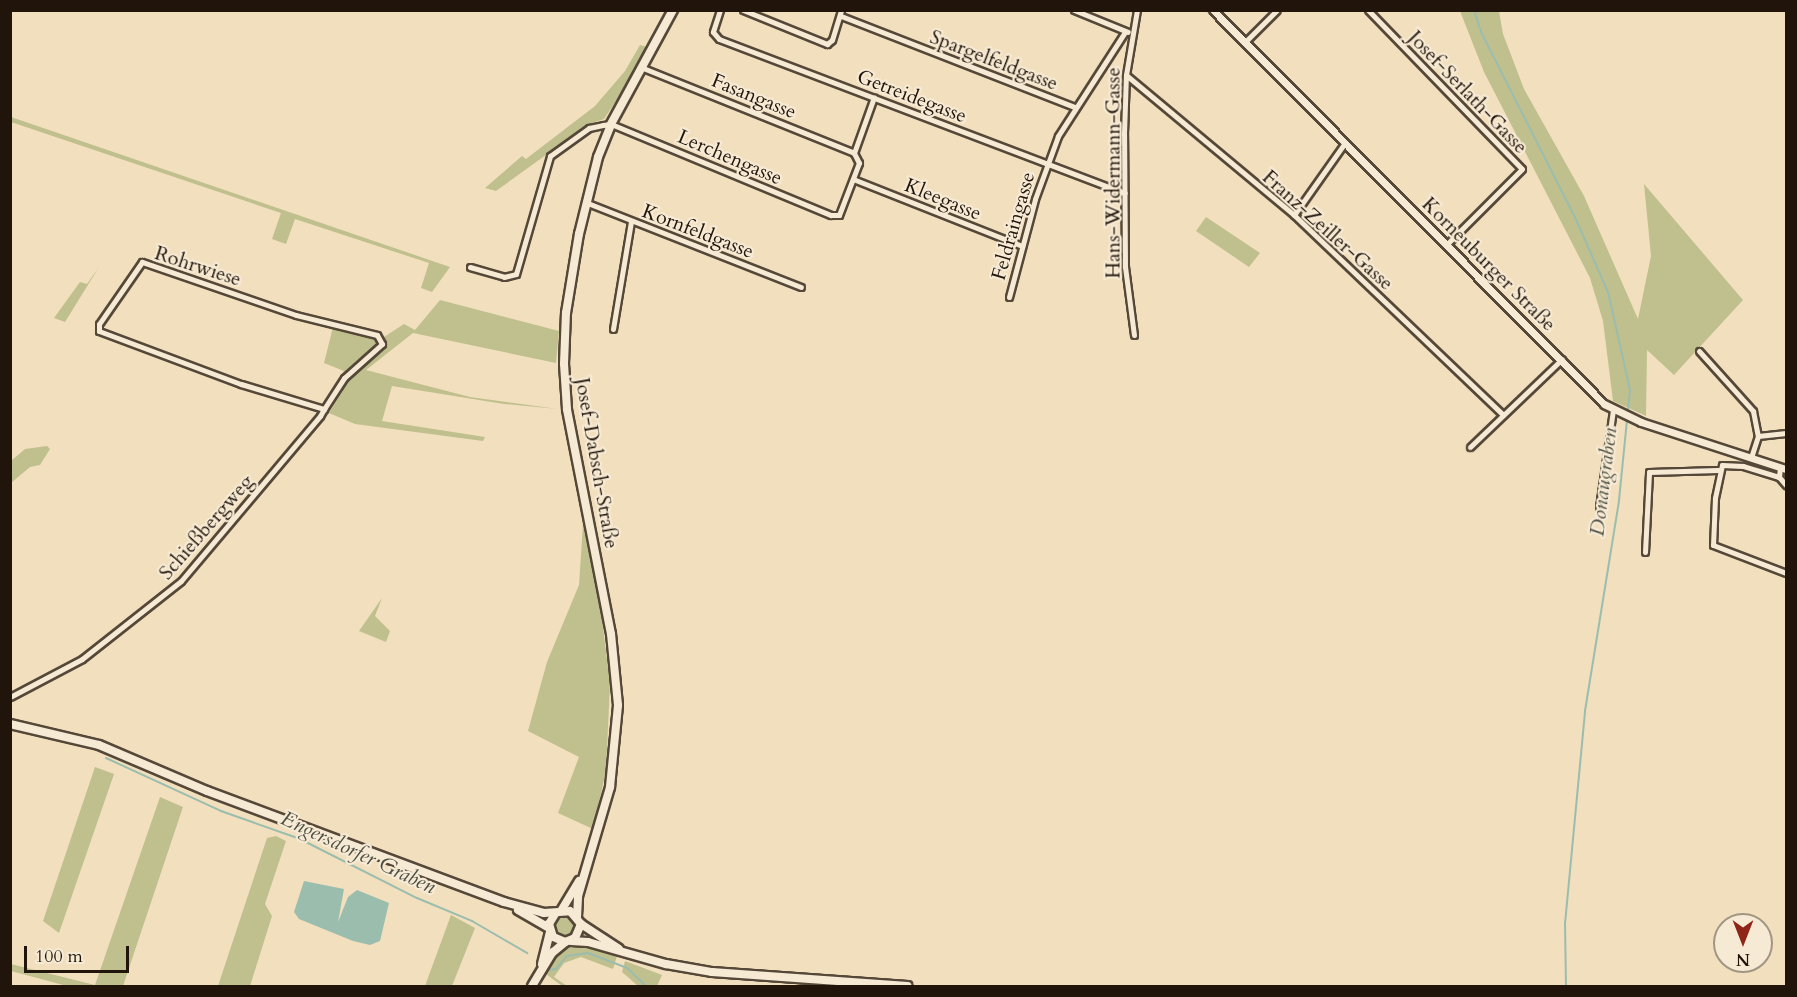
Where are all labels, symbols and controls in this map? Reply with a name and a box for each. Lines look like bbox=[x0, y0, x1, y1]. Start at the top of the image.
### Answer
street label: Spargelfeldgasse bbox=[927, 25, 1061, 95]
street label: Josef-Serlath-Gasse bbox=[1403, 26, 1533, 158]
street label: Getreidegasse bbox=[854, 64, 970, 128]
street label: Hans-Widermann-Gasse bbox=[1101, 67, 1125, 279]
street label: Fasangasse bbox=[708, 68, 800, 124]
street label: Lerchengasse bbox=[674, 124, 786, 190]
street label: Franz-Zeiller-Gasse bbox=[1258, 165, 1398, 295]
street label: Feldraingasse bbox=[986, 169, 1040, 283]
street label: Kleegasse bbox=[901, 173, 985, 225]
street label: Korneuburger Straße bbox=[1417, 192, 1561, 336]
street label: Kornfeldgasse bbox=[639, 199, 757, 263]
street label: Rohrwiese bbox=[152, 241, 244, 291]
street label: Josef-Dabsch-Straße bbox=[570, 376, 624, 550]
water label: Donaugraben bbox=[1585, 426, 1623, 538]
street label: Schießbergweg bbox=[154, 470, 258, 584]
water label: Engersdorfer Graben bbox=[277, 806, 439, 900]
north arrow bbox=[1713, 913, 1773, 973]
scale bar bbox=[27, 934, 132, 972]
text: 100 m bbox=[35, 944, 83, 969]
text: N bbox=[1736, 948, 1750, 970]

